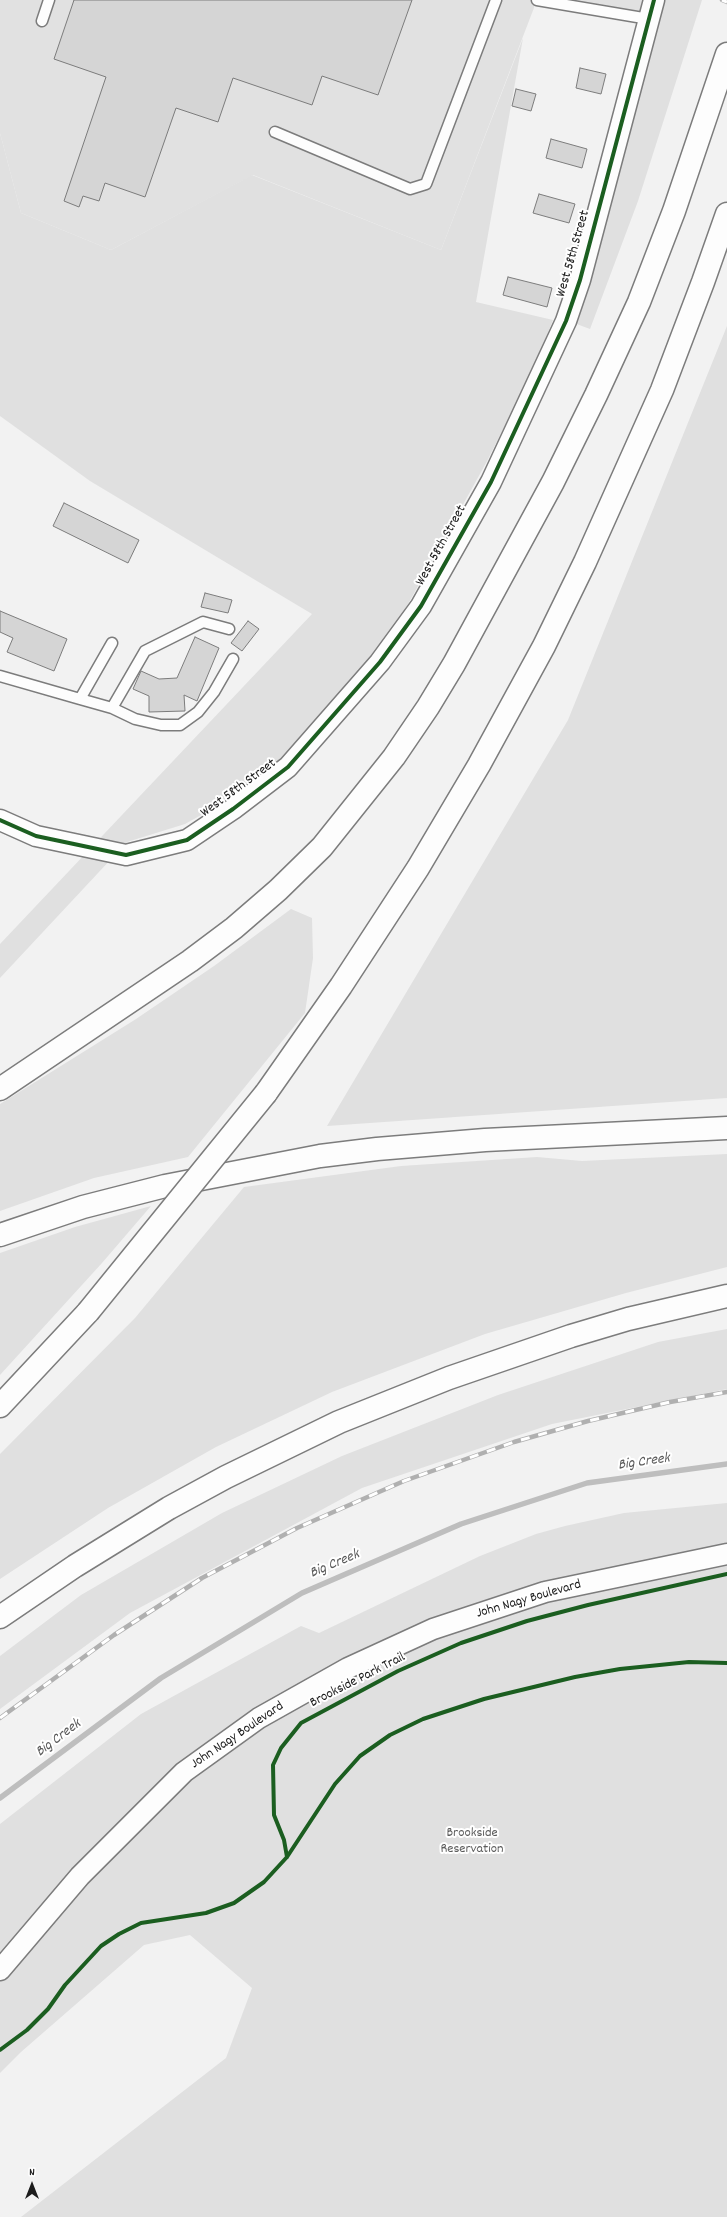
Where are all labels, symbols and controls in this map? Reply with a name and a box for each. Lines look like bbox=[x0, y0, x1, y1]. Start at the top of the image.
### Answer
street label: West 58th Street bbox=[554, 209, 594, 299]
street label: West 58th Street bbox=[413, 503, 471, 589]
street label: West 58th Street bbox=[198, 756, 280, 822]
water label: Big Creek bbox=[617, 1450, 671, 1476]
water label: Big Creek bbox=[307, 1547, 363, 1583]
street label: John Nagy Boulevard bbox=[475, 1577, 583, 1623]
street label: Brookside Park Trail bbox=[308, 1650, 408, 1712]
street label: John Nagy Boulevard bbox=[188, 1699, 288, 1773]
water label: Big Creek bbox=[33, 1716, 85, 1762]
park label: Brookside Reservation bbox=[440, 1826, 504, 1858]
north arrow bbox=[12, 2165, 52, 2205]
text: N bbox=[29, 2165, 35, 2181]

